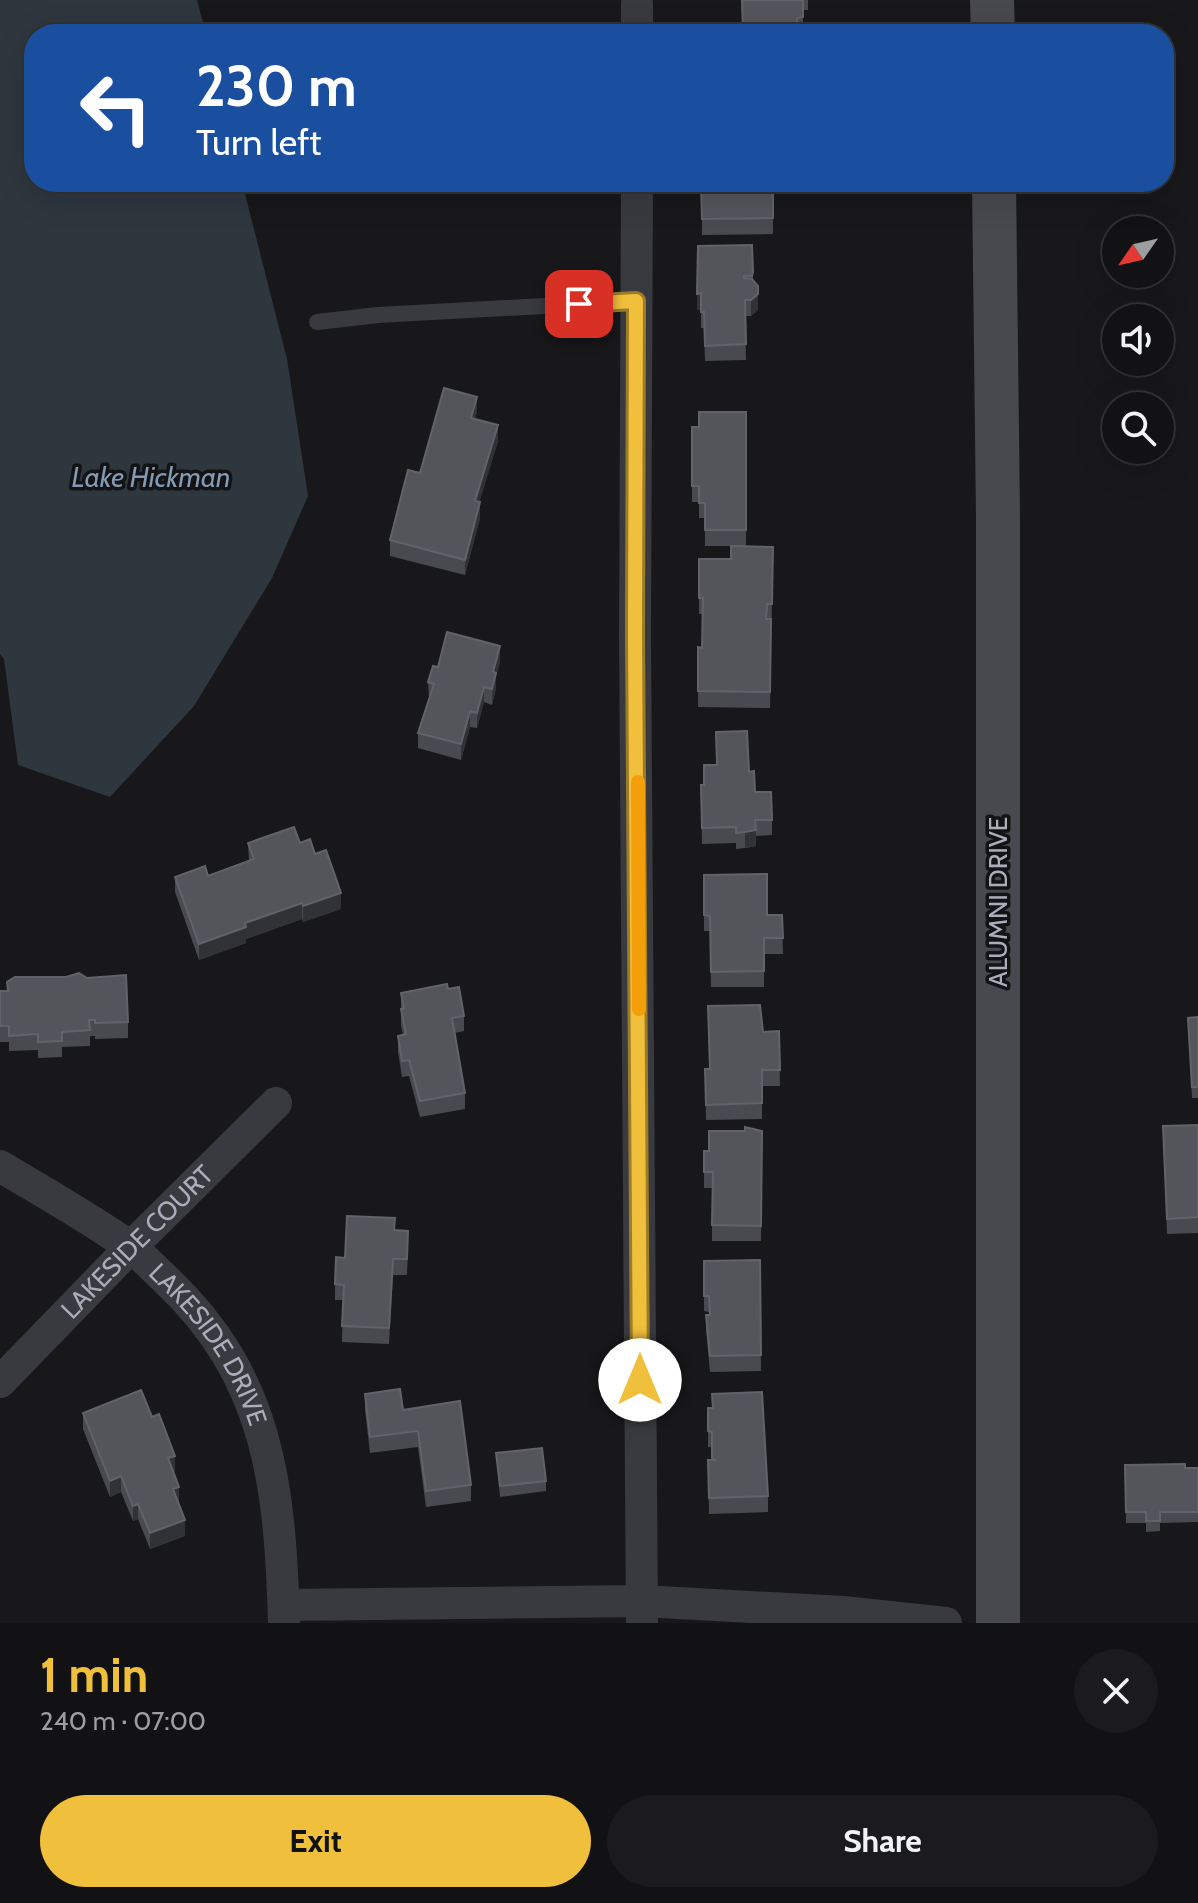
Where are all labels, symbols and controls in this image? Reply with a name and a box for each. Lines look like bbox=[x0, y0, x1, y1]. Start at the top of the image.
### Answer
text: 230 m bbox=[196, 52, 357, 120]
icon: left bbox=[64, 56, 168, 160]
text: Turn left bbox=[196, 120, 321, 164]
north arrow bbox=[1102, 216, 1174, 288]
map controls bbox=[1102, 216, 1174, 464]
pin bbox=[545, 270, 613, 338]
icon: arrive bbox=[557, 282, 601, 326]
button: sound bbox=[1102, 304, 1174, 376]
button: search bbox=[1102, 392, 1174, 464]
water label: Lake Hickman bbox=[72, 460, 230, 494]
street label: ALUMNI DRIVE bbox=[982, 817, 1014, 987]
street label: LAKESIDE COURT bbox=[54, 1159, 220, 1325]
street label: LAKESIDE DRIVE bbox=[142, 1256, 274, 1429]
position arrow bbox=[598, 1338, 682, 1422]
text: 1 min bbox=[40, 1646, 148, 1704]
button: close bbox=[1074, 1649, 1158, 1733]
text: 240 m · 07:00 bbox=[40, 1705, 206, 1737]
button: Exit bbox=[40, 1795, 591, 1887]
button: Share bbox=[607, 1795, 1158, 1887]

